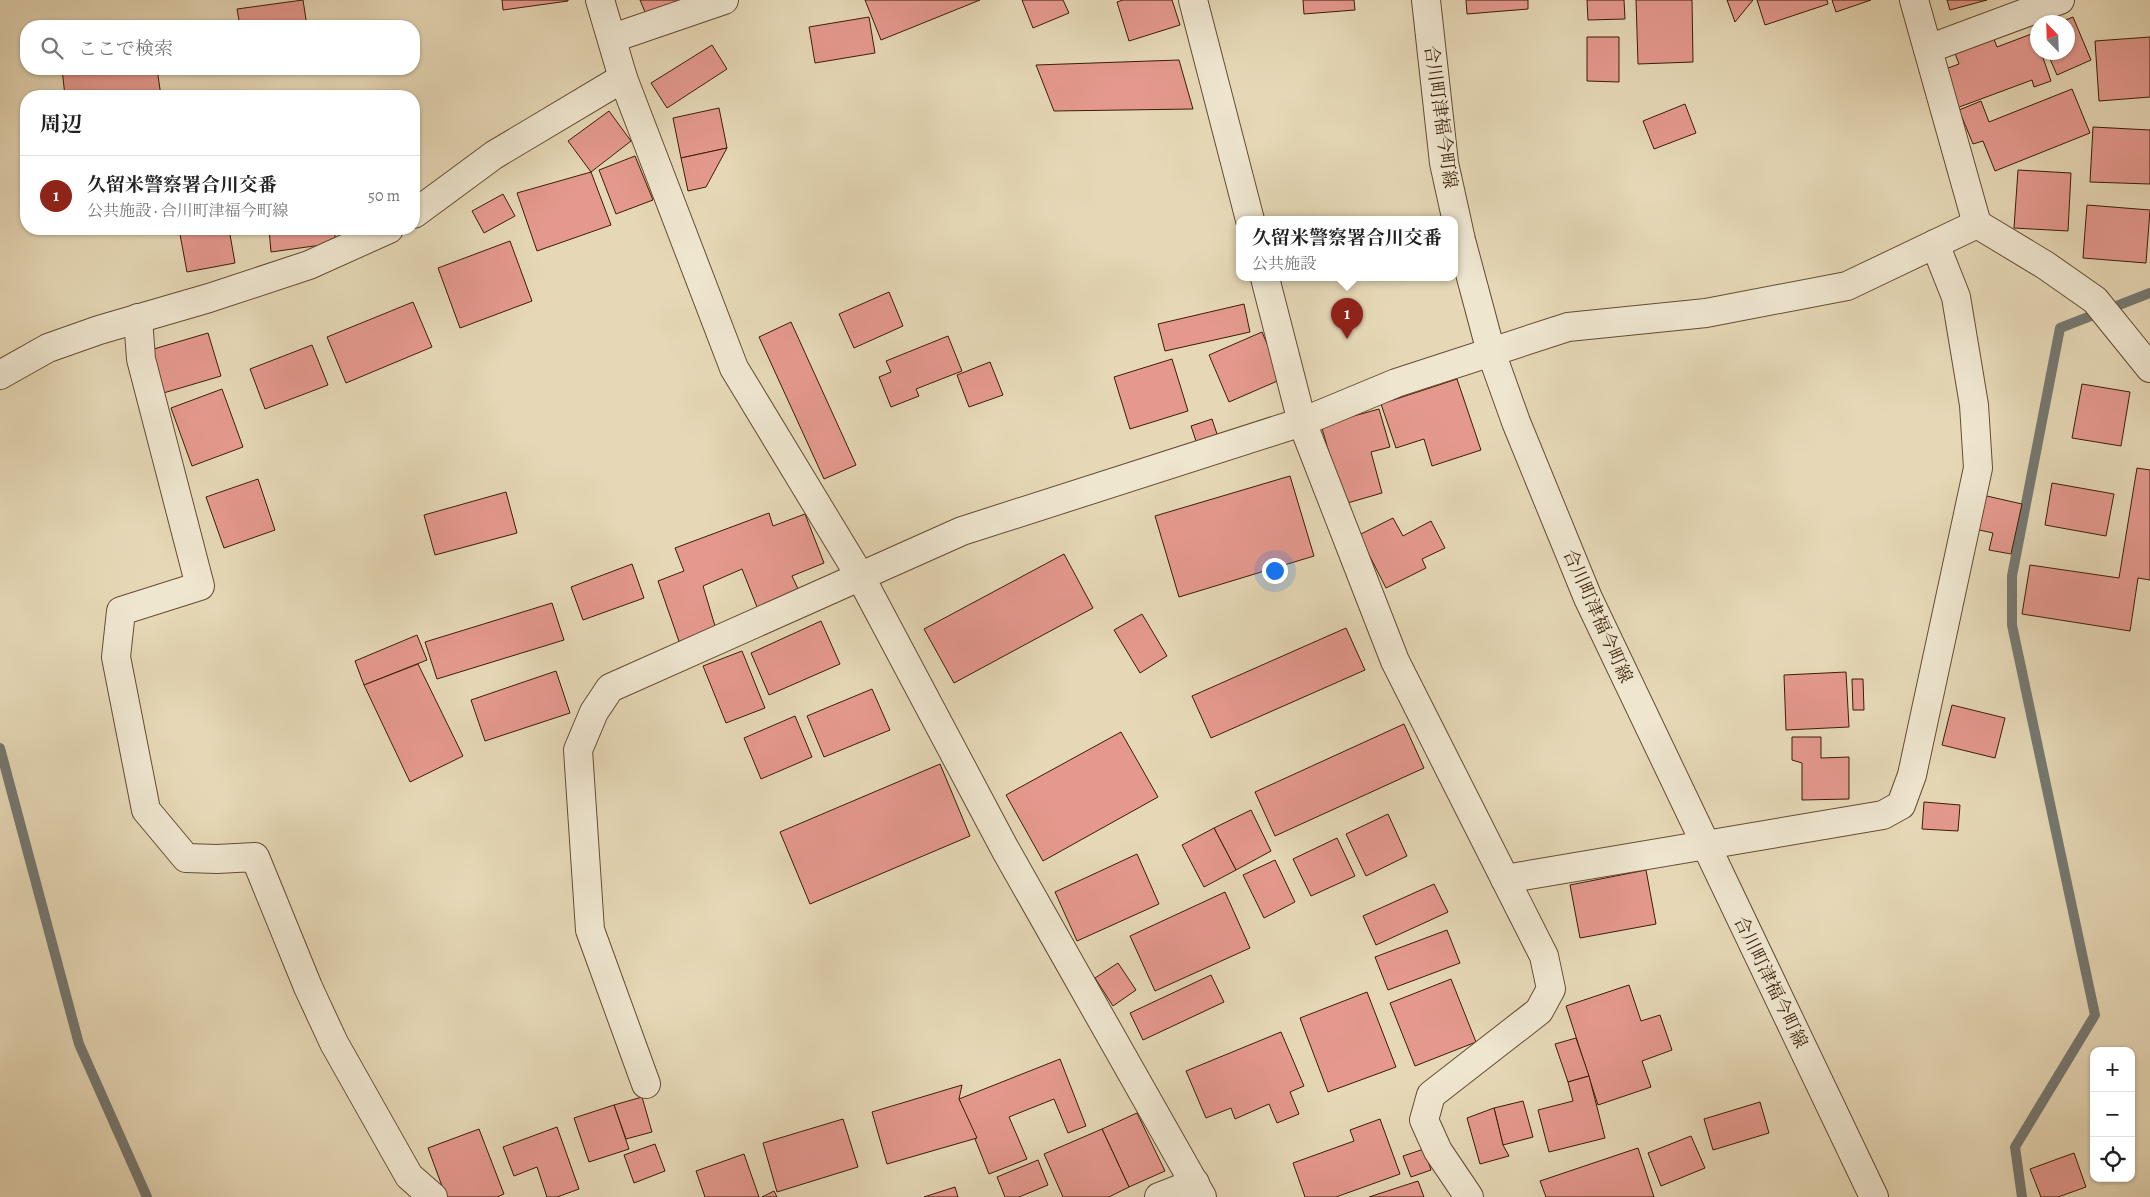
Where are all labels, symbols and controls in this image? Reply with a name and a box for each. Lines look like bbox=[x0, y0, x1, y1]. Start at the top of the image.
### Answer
north arrow bbox=[2030, 15, 2075, 60]
search box bbox=[20, 20, 420, 75]
icon: search bbox=[38, 34, 66, 62]
text: ここで検索 bbox=[78, 36, 173, 62]
street label: 合川町津福今町線 bbox=[1419, 44, 1463, 190]
text: 周辺 bbox=[40, 110, 82, 138]
text: 久留米警察署合川交番 bbox=[87, 172, 277, 198]
text: 1 bbox=[53, 185, 59, 207]
text: 50 m bbox=[368, 185, 400, 207]
text: 公共施設 · 合川町津福今町線 bbox=[87, 200, 289, 222]
popup bbox=[1236, 216, 1458, 281]
text: 久留米警察署合川交番 bbox=[1252, 225, 1442, 251]
text: 公共施設 bbox=[1252, 253, 1316, 275]
pin: 1 bbox=[1331, 298, 1363, 339]
street label: 合川町津福今町線 bbox=[1558, 545, 1638, 687]
your location bbox=[1262, 558, 1288, 584]
street label: 合川町津福今町線 bbox=[1729, 912, 1813, 1052]
map controls bbox=[2090, 1047, 2135, 1182]
button: + bbox=[2090, 1047, 2135, 1092]
button: − bbox=[2090, 1092, 2135, 1137]
button: locate bbox=[2090, 1137, 2135, 1182]

